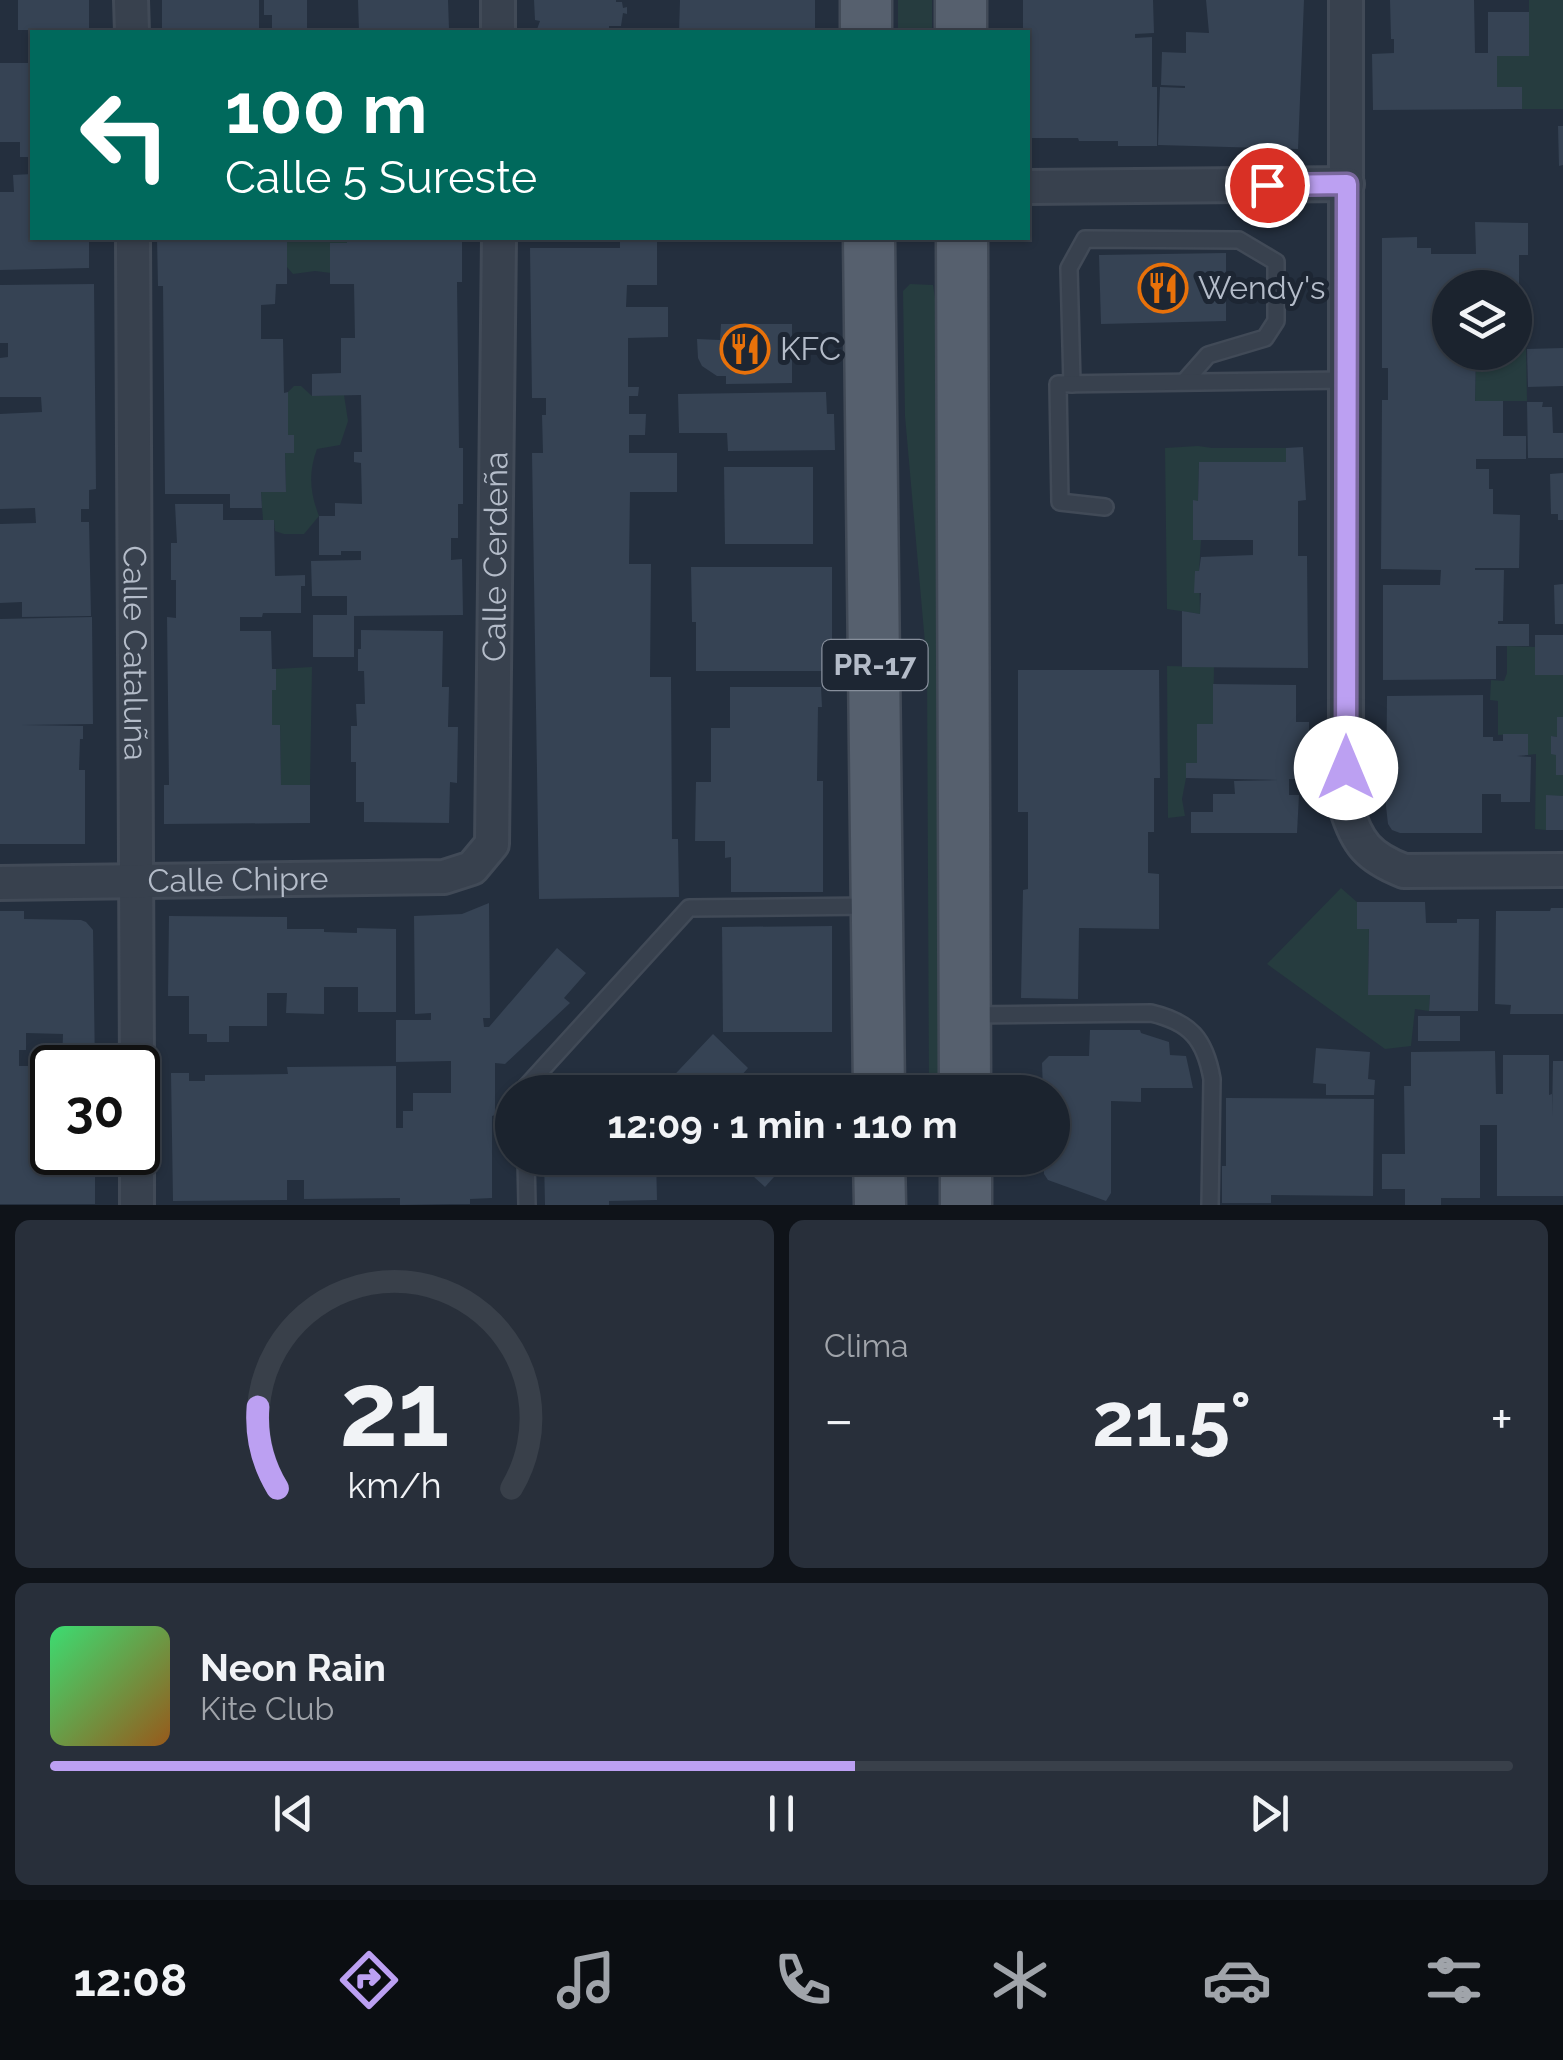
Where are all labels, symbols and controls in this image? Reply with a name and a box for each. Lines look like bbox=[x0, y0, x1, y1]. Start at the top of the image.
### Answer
text: 100 m bbox=[225, 67, 428, 149]
icon: left bbox=[60, 70, 190, 200]
pin bbox=[1225, 143, 1310, 228]
text: Calle 5 Sureste bbox=[225, 151, 537, 204]
icon: arrive bbox=[1240, 158, 1295, 213]
restaurant icon: Wendy's bbox=[1137, 262, 1189, 314]
place label: Wendy's bbox=[1198, 269, 1326, 306]
map controls bbox=[1432, 270, 1532, 370]
button: layers bbox=[1432, 270, 1532, 370]
restaurant icon: KFC bbox=[719, 323, 771, 375]
place label: KFC bbox=[780, 330, 841, 367]
street label: Calle Cerdeña bbox=[475, 451, 515, 662]
street label: Calle Cataluña bbox=[116, 545, 155, 761]
road number: PR-17 bbox=[822, 640, 928, 690]
position arrow bbox=[1294, 716, 1398, 820]
street label: Calle Chipre bbox=[147, 860, 329, 899]
speed limit sign: 30 bbox=[30, 1045, 160, 1175]
text: 12:09 · 1 min · 110 m bbox=[607, 1102, 958, 1147]
text: Clima bbox=[824, 1327, 908, 1364]
text: 21 bbox=[339, 1348, 450, 1470]
text: 21.5° bbox=[1092, 1375, 1251, 1464]
text: − bbox=[824, 1387, 854, 1452]
text: + bbox=[1490, 1387, 1513, 1452]
text: km/h bbox=[347, 1464, 442, 1506]
text: Neon Rain bbox=[200, 1645, 386, 1690]
text: Kite Club bbox=[200, 1690, 334, 1727]
icon: previous bbox=[266, 1786, 321, 1841]
icon: pause bbox=[754, 1786, 809, 1841]
icon: next bbox=[1242, 1786, 1297, 1841]
icon: directions bbox=[334, 1945, 404, 2015]
icon: music bbox=[551, 1945, 621, 2015]
icon: phone bbox=[768, 1945, 838, 2015]
icon: climate bbox=[985, 1945, 1055, 2015]
icon: car bbox=[1202, 1945, 1272, 2015]
icon: filters bbox=[1419, 1945, 1489, 2015]
text: 12:08 bbox=[74, 1954, 187, 2007]

